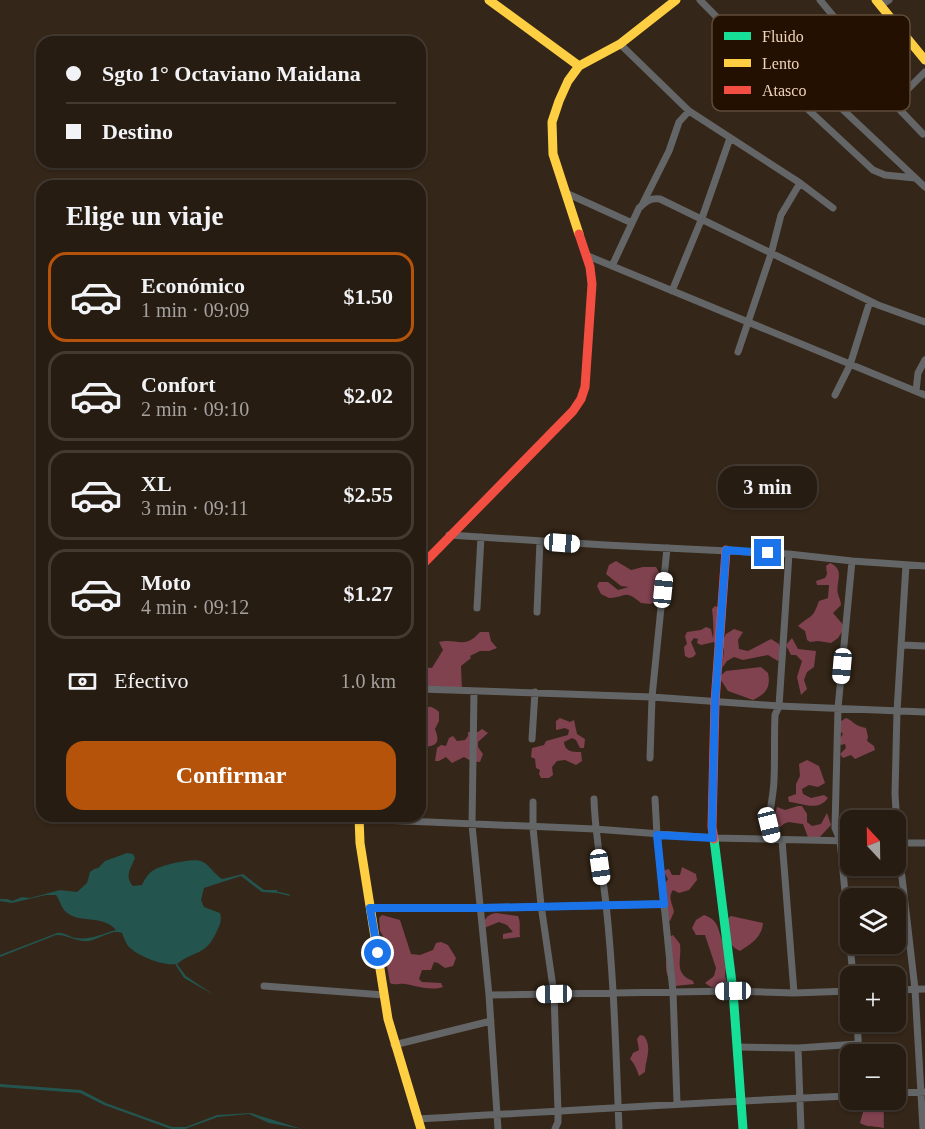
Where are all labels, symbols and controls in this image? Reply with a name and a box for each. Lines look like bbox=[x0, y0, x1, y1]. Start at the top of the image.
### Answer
legend bbox=[712, 15, 910, 111]
text: Fluido bbox=[762, 28, 804, 45]
text: Lento bbox=[762, 55, 799, 72]
text: Sgto 1° Octaviano Maidana bbox=[102, 61, 361, 86]
text: Atasco bbox=[762, 82, 806, 99]
text: Destino bbox=[102, 119, 173, 144]
text: Elige un viaje bbox=[66, 201, 224, 231]
icon: car bbox=[69, 270, 123, 324]
text: Económico bbox=[141, 273, 245, 298]
text: $1.50 bbox=[344, 284, 393, 309]
text: 1 min · 09:09 bbox=[141, 299, 249, 321]
icon: car bbox=[69, 369, 123, 423]
text: Confort bbox=[141, 372, 216, 397]
text: $2.02 bbox=[344, 383, 393, 408]
text: 2 min · 09:10 bbox=[141, 398, 249, 420]
callout: 3 min bbox=[718, 466, 818, 508]
icon: car bbox=[69, 468, 123, 522]
text: XL bbox=[141, 471, 172, 496]
text: 3 min bbox=[743, 476, 792, 498]
text: $2.55 bbox=[344, 482, 393, 507]
text: 3 min · 09:11 bbox=[141, 497, 249, 519]
car bbox=[543, 533, 581, 553]
route end bbox=[754, 539, 781, 566]
icon: car bbox=[69, 567, 123, 621]
text: Moto bbox=[141, 570, 191, 595]
car bbox=[652, 571, 674, 609]
text: $1.27 bbox=[344, 581, 393, 606]
text: 4 min · 09:12 bbox=[141, 596, 249, 618]
car bbox=[831, 647, 853, 685]
icon: cash bbox=[66, 665, 99, 698]
text: Efectivo bbox=[114, 668, 189, 693]
text: 1.0 km bbox=[340, 670, 396, 692]
button: Confirmar bbox=[66, 741, 396, 810]
car bbox=[756, 805, 782, 845]
north arrow bbox=[840, 810, 906, 876]
map controls bbox=[840, 810, 906, 1110]
car bbox=[589, 848, 611, 886]
button: layers bbox=[840, 888, 906, 954]
route start bbox=[364, 939, 391, 966]
button: + bbox=[840, 966, 906, 1032]
car bbox=[715, 982, 751, 1000]
car bbox=[536, 985, 572, 1003]
button: − bbox=[840, 1044, 906, 1110]

